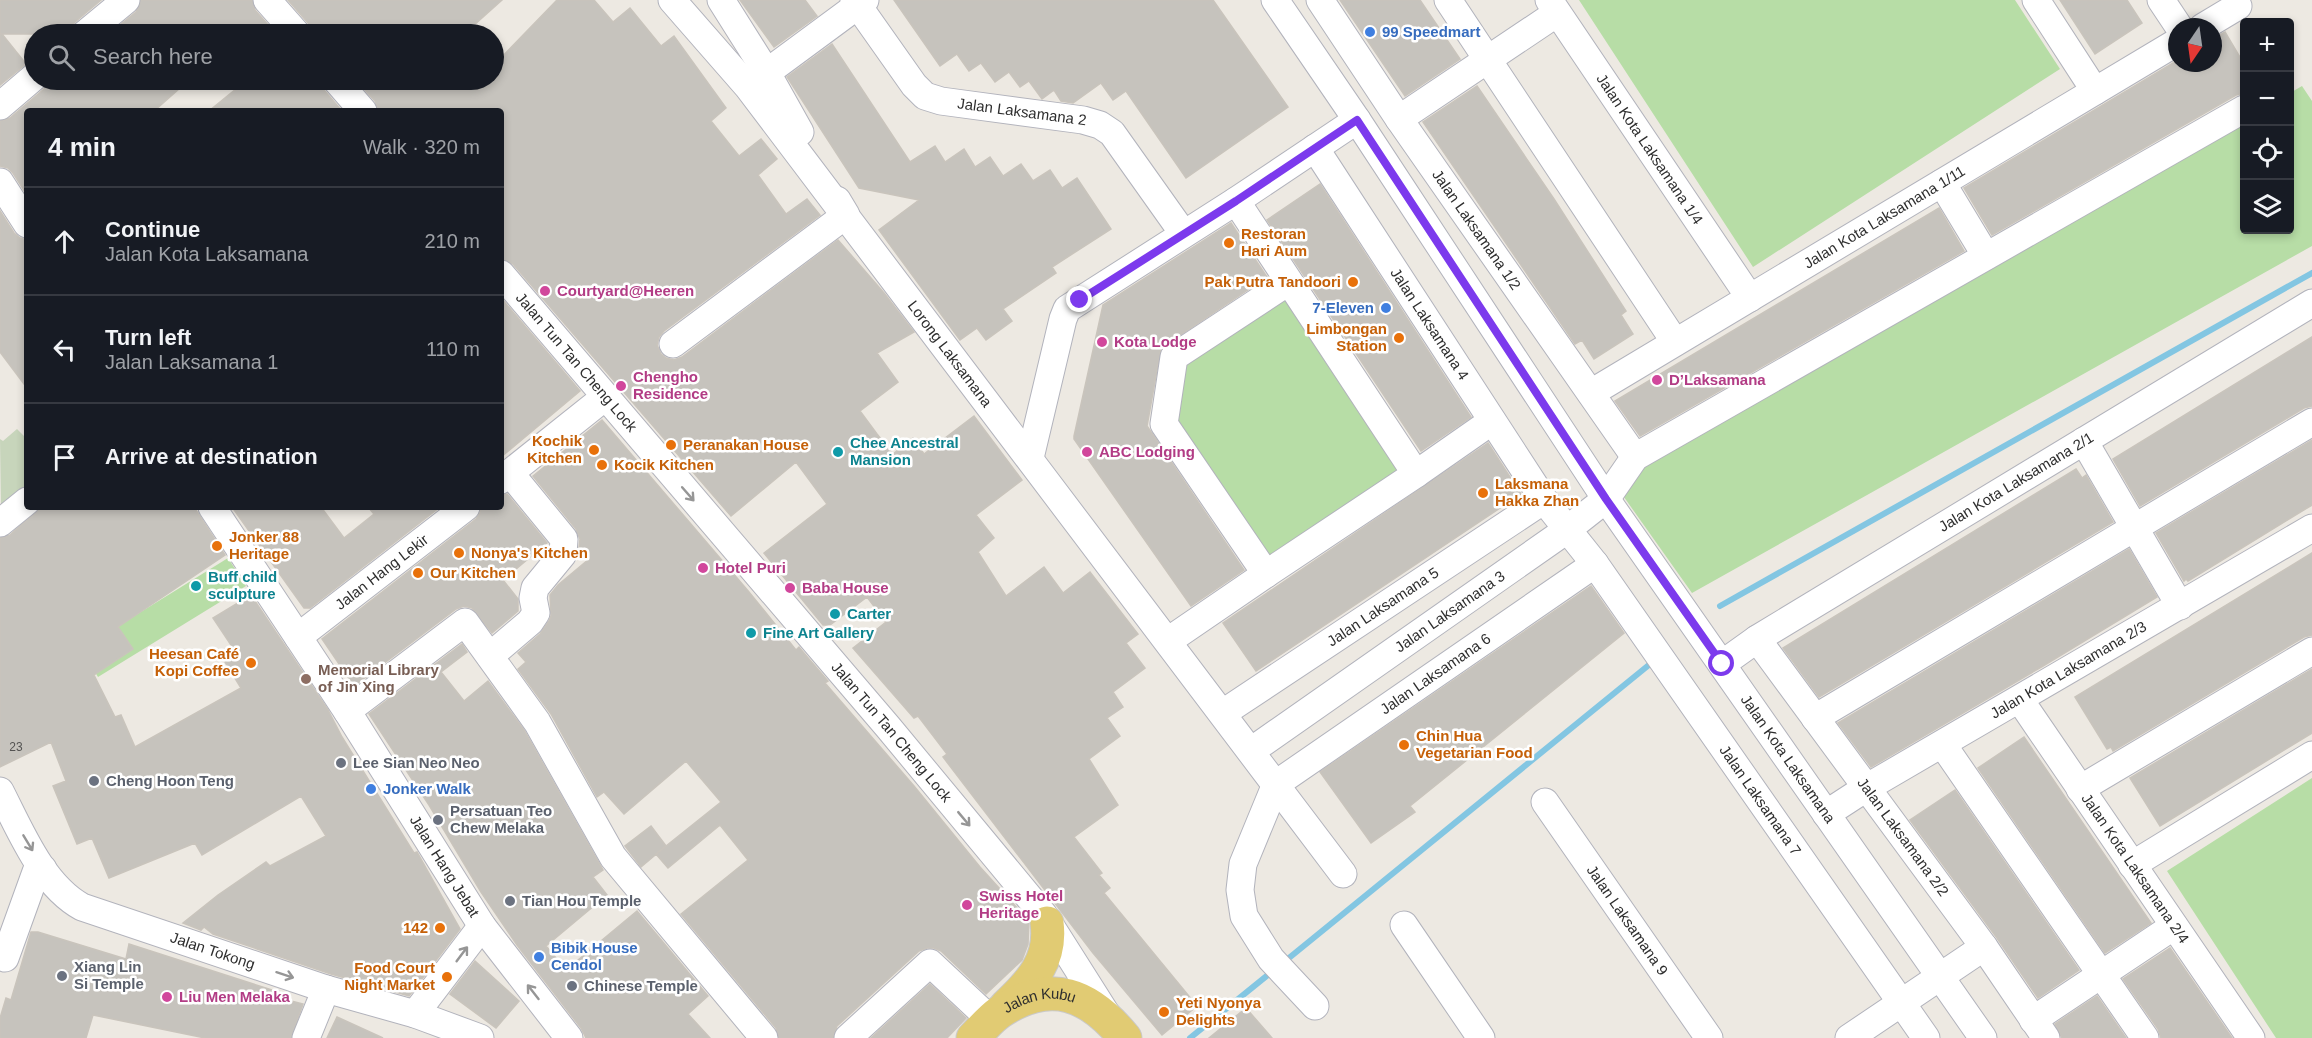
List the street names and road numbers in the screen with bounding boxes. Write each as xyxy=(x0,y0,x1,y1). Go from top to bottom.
street label: Jalan Kota Laksamana 1/4 xyxy=(1593,71,1707,227)
street label: Jalan Laksamana 2 xyxy=(956,94,1088,128)
street label: Jalan Kota Laksamana 1/11 xyxy=(1800,162,1968,272)
street label: Jalan Laksamana 1/2 xyxy=(1429,166,1525,293)
street label: Jalan Laksamana 4 xyxy=(1387,265,1473,383)
street label: Jalan Tun Tan Cheng Lock xyxy=(513,289,641,435)
street label: Lorong Laksamana xyxy=(905,297,996,410)
street label: Jalan Kota Laksamana 2/1 xyxy=(1936,428,2096,535)
street label: Jalan Hang Lekir xyxy=(332,531,431,613)
street label: Jalan Laksamana 5 xyxy=(1324,563,1442,649)
street label: Jalan Laksamana 3 xyxy=(1392,567,1508,655)
street label: Jalan Kota Laksamana 2/3 xyxy=(1987,617,2149,722)
street label: Jalan Laksamana 6 xyxy=(1377,630,1494,717)
street label: Jalan Tun Tan Cheng Lock xyxy=(828,658,956,806)
street label: Jalan Kota Laksamana xyxy=(1737,691,1839,827)
street label: Jalan Laksamana 7 xyxy=(1716,742,1805,858)
street label: Jalan Laksamana 2/2 xyxy=(1854,774,1953,899)
street label: Jalan Kota Laksamana 2/4 xyxy=(2078,790,2193,946)
street label: Jalan Hang Jebat xyxy=(407,812,484,921)
street label: Jalan Laksamana 9 xyxy=(1583,862,1672,978)
street label: Jalan Tokong xyxy=(168,928,257,973)
street label: Jalan Kubu xyxy=(1000,985,1078,1016)

